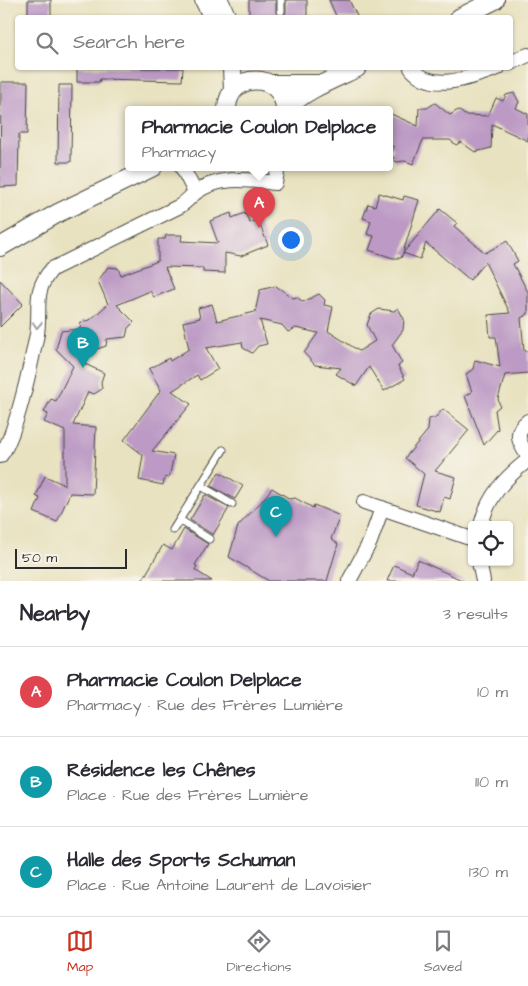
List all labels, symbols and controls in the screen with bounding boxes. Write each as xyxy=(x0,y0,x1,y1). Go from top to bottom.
search box xyxy=(15,15,513,70)
icon: search xyxy=(33,29,61,57)
text: Search here xyxy=(73,29,185,56)
popup xyxy=(125,106,393,171)
text: Pharmacie Coulon Delplace xyxy=(142,114,376,141)
text: Pharmacy xyxy=(142,141,216,163)
pin: A xyxy=(243,187,275,228)
your location xyxy=(278,227,304,253)
one-way arrow xyxy=(32,322,43,330)
pin: B xyxy=(67,327,99,368)
pin: C xyxy=(260,496,292,537)
map controls xyxy=(468,521,513,566)
button: locate xyxy=(468,521,513,566)
scale bar xyxy=(15,546,128,569)
text: 50 m xyxy=(22,548,57,568)
text: Nearby xyxy=(20,599,90,628)
text: 3 results xyxy=(443,603,508,625)
text: Pharmacie Coulon Delplace xyxy=(67,667,302,694)
text: A xyxy=(31,681,41,703)
text: 10 m xyxy=(477,681,508,703)
text: Pharmacy · Rue des Frères Lumière xyxy=(67,694,343,716)
text: Résidence les Chênes xyxy=(67,757,256,784)
text: B xyxy=(30,771,42,793)
text: 110 m xyxy=(475,771,508,793)
text: Place · Rue des Frères Lumière xyxy=(67,784,308,806)
text: Halle des Sports Schuman xyxy=(67,847,295,874)
text: C xyxy=(30,861,42,883)
text: 130 m xyxy=(469,861,508,883)
text: Place · Rue Antoine Laurent de Lavoisier xyxy=(67,874,371,896)
tab: Map xyxy=(66,927,94,977)
tab: Directions xyxy=(226,927,291,977)
tab: Saved xyxy=(424,927,462,977)

